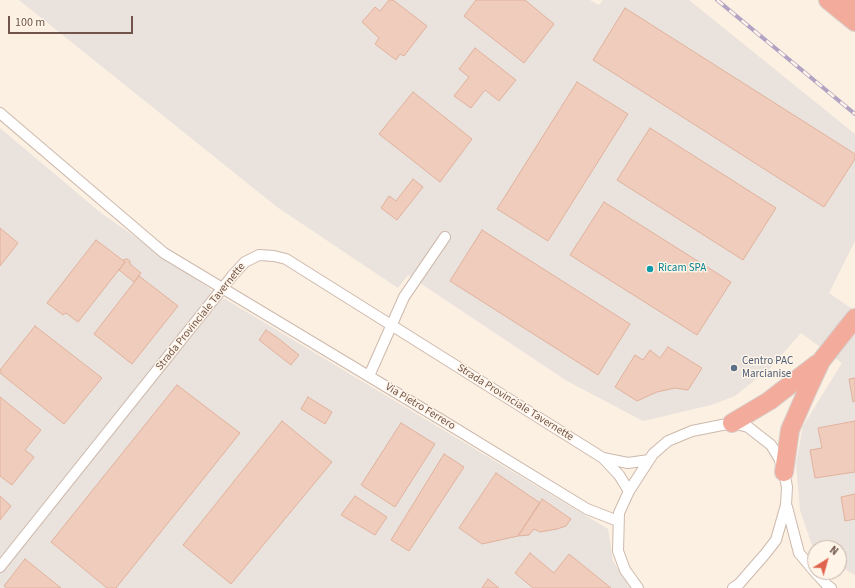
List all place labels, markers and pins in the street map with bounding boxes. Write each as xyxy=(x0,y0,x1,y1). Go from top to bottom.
place label: Ricam SPA xyxy=(658,262,706,276)
marker: Ricam SPA xyxy=(645,264,655,274)
place label: Centro PAC Marcianise xyxy=(742,355,793,381)
marker: Centro PAC Marcianise xyxy=(729,363,739,373)

